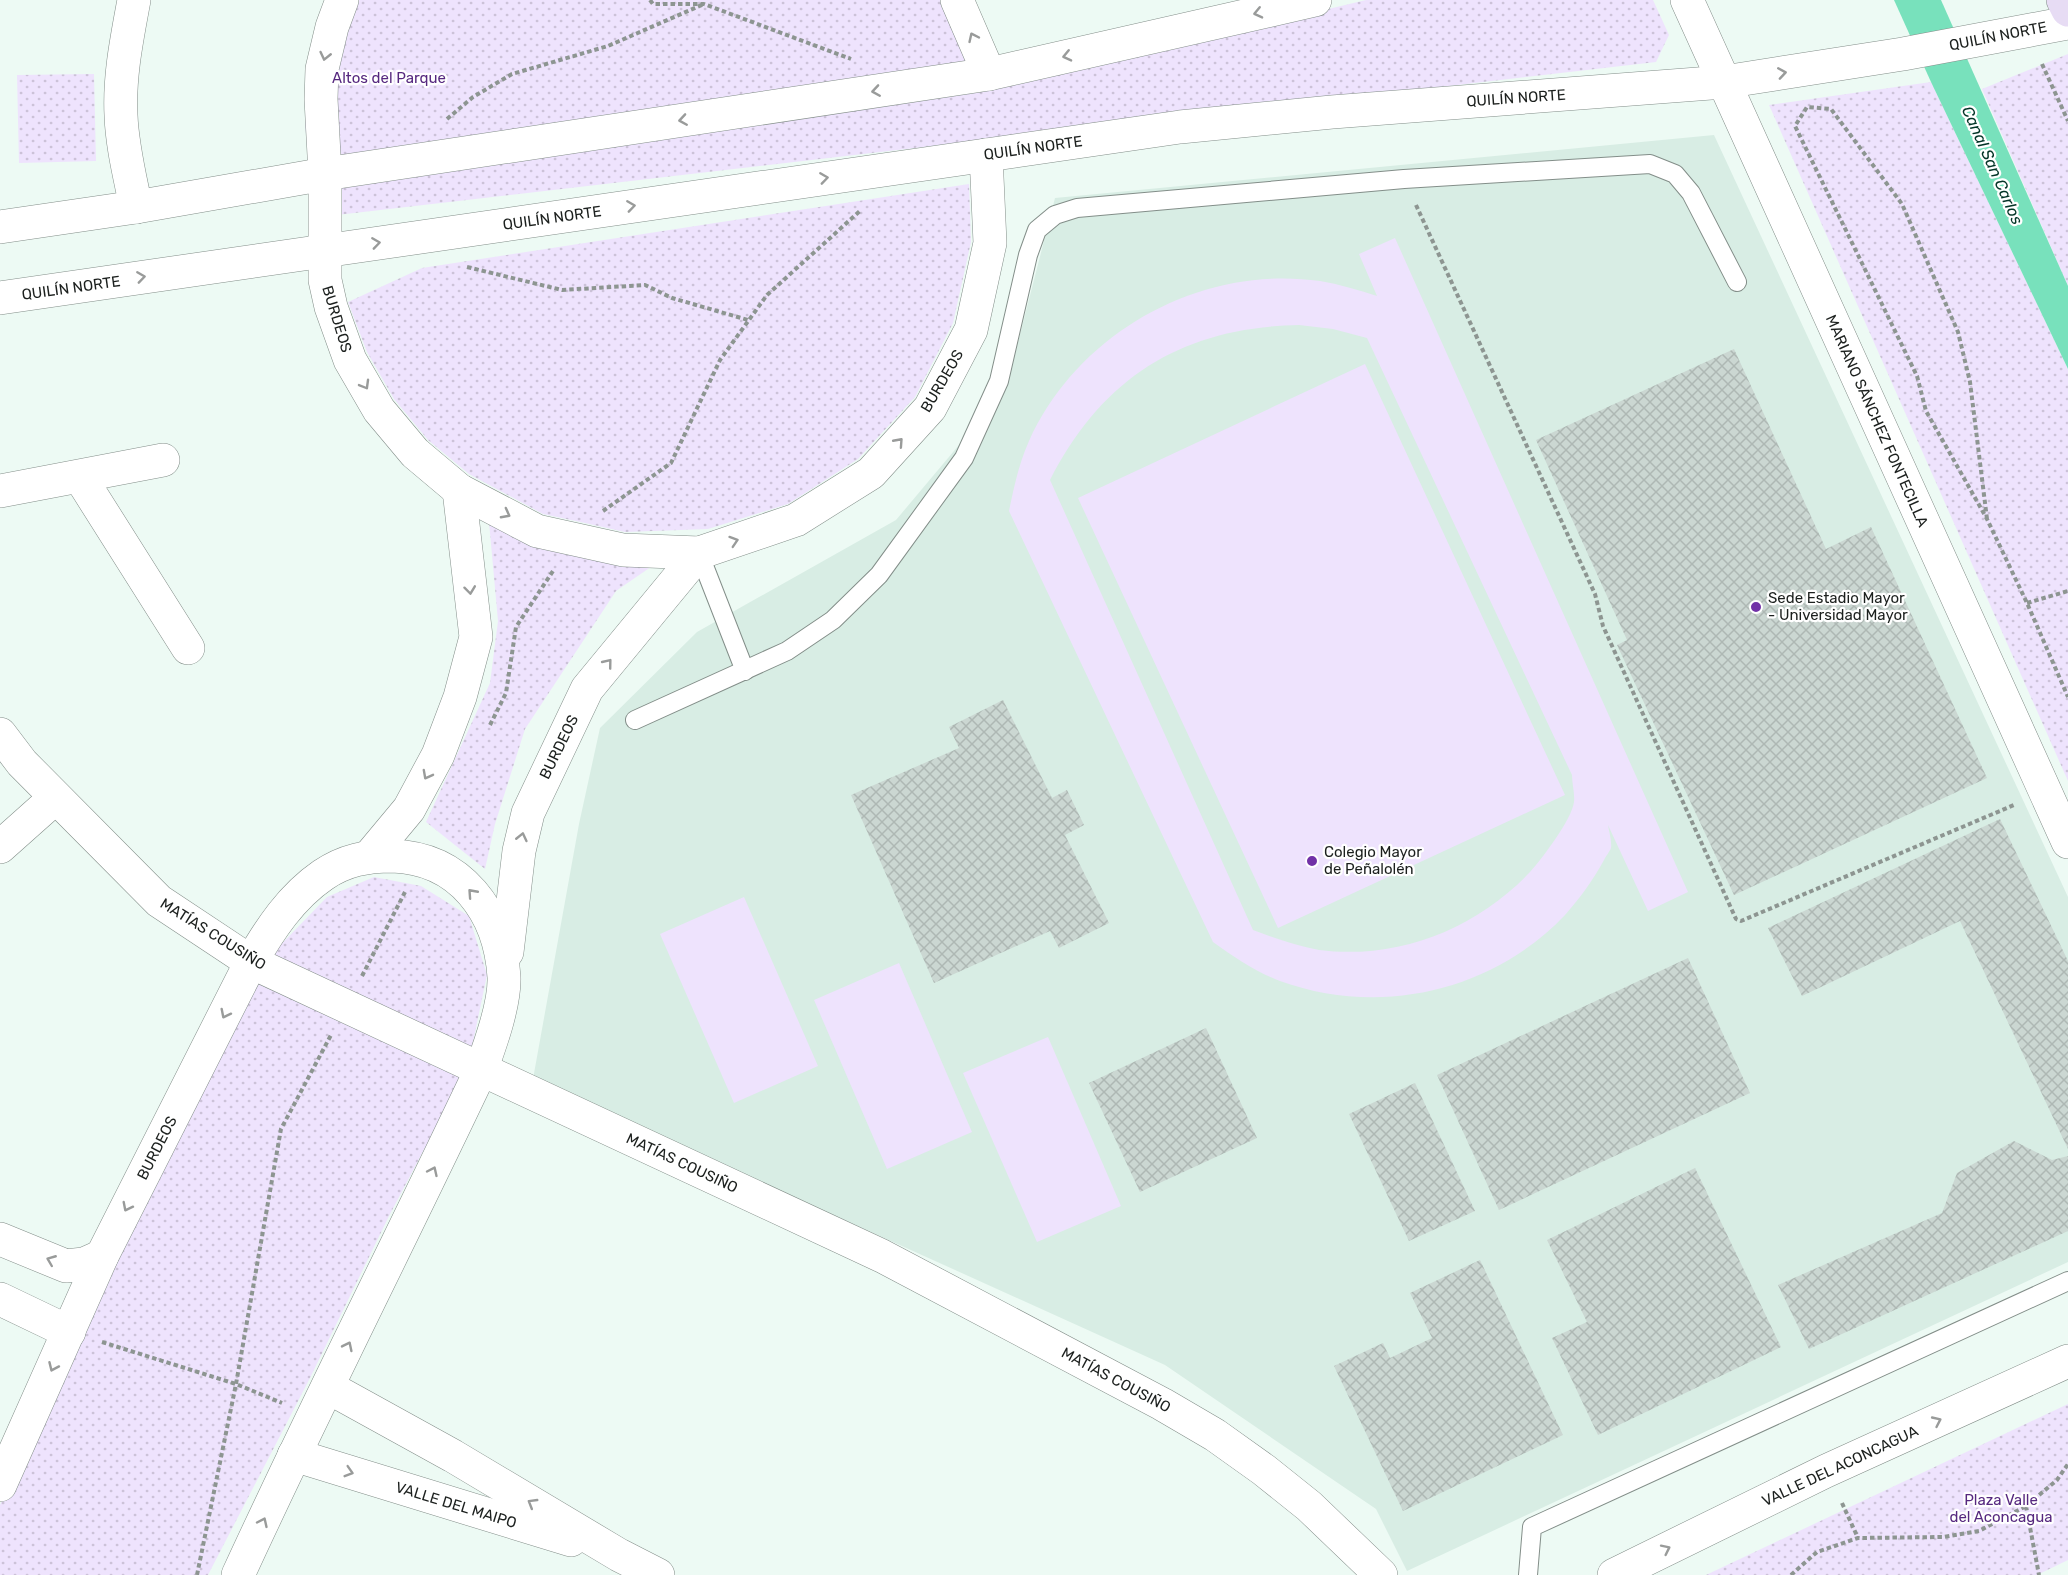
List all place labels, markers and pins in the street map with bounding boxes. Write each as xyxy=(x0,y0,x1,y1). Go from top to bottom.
place label: Sede Estadio Mayor - Universidad Mayor xyxy=(1768,589,1908,624)
marker: Sede Estadio Mayor - Universidad Mayor xyxy=(1749,600,1763,614)
place label: Colegio Mayor de Peñalolén xyxy=(1324,843,1422,878)
marker: Colegio Mayor de Peñalolén xyxy=(1305,854,1319,868)

